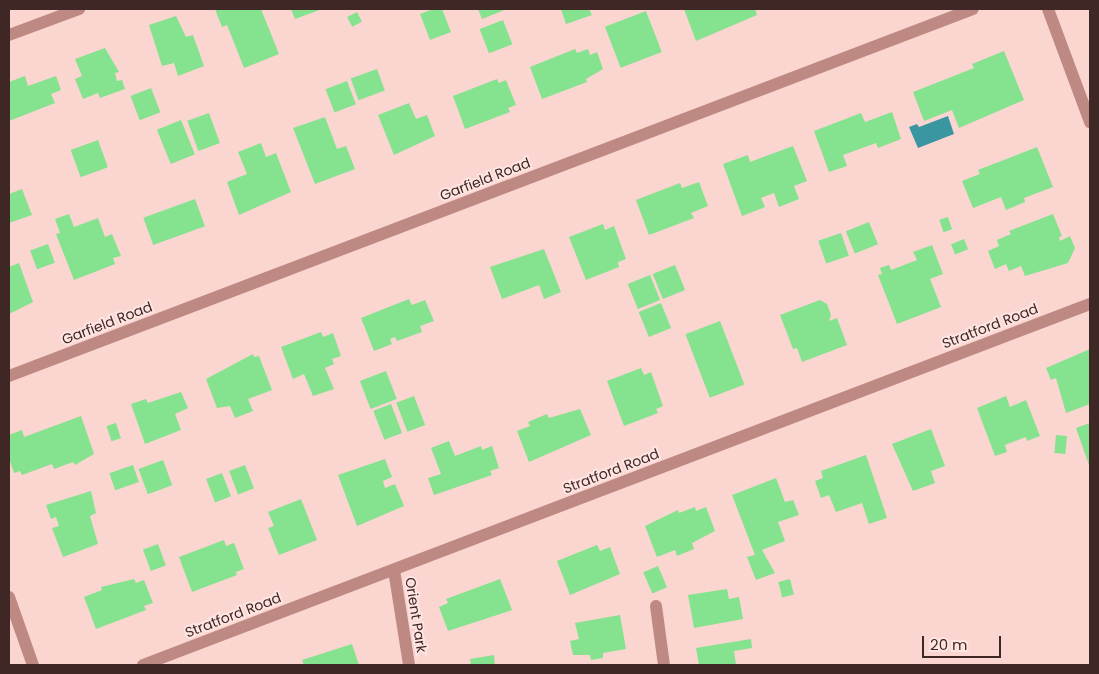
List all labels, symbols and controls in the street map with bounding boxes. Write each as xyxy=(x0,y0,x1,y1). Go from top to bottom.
street label: Garfield Road xyxy=(437,154,533,204)
street label: Garfield Road xyxy=(59,298,155,348)
street label: Stratford Road xyxy=(940,300,1040,352)
street label: Stratford Road xyxy=(561,445,661,497)
street label: Orient Park xyxy=(402,576,430,654)
street label: Stratford Road xyxy=(183,589,283,641)
scale bar xyxy=(924,626,1003,658)
text: 20 m xyxy=(930,634,968,655)

